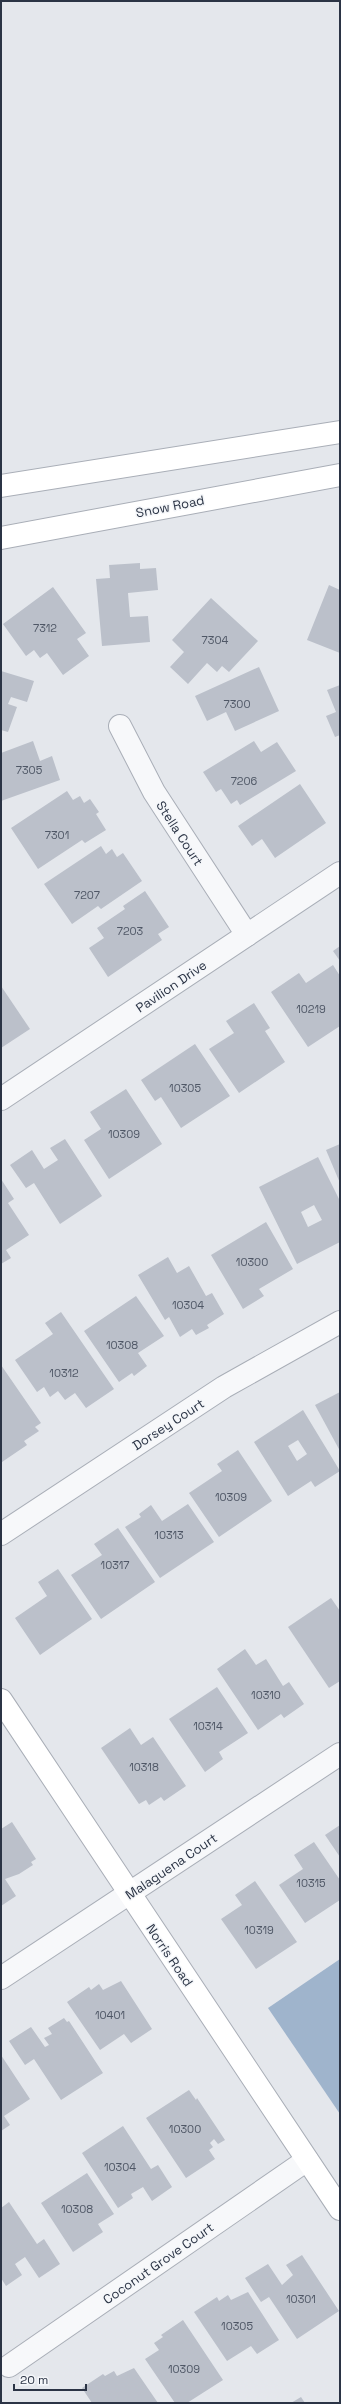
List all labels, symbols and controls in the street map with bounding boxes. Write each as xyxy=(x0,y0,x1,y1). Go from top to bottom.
street label: Snow Road xyxy=(134,492,206,521)
house number: 7312 xyxy=(33,621,57,635)
house number: 7304 xyxy=(202,633,229,647)
house number: 7300 xyxy=(224,697,250,711)
house number: 7305 xyxy=(16,763,43,777)
house number: 7206 xyxy=(231,774,258,788)
street label: Stella Court xyxy=(152,798,207,869)
house number: 7301 xyxy=(45,828,69,842)
house number: 7207 xyxy=(74,888,100,902)
house number: 7203 xyxy=(117,924,144,938)
street label: Pavilion Drive xyxy=(133,956,210,1016)
house number: 10219 xyxy=(296,1002,326,1016)
house number: 10305 xyxy=(169,1081,201,1095)
house number: 10309 xyxy=(108,1127,140,1141)
house number: 10300 xyxy=(236,1255,268,1269)
house number: 10304 xyxy=(172,1298,204,1312)
house number: 10308 xyxy=(106,1338,138,1352)
house number: 10312 xyxy=(49,1366,79,1380)
street label: Dorsey Court xyxy=(129,1395,208,1454)
house number: 10309 xyxy=(215,1490,247,1504)
house number: 10313 xyxy=(154,1528,184,1542)
house number: 10317 xyxy=(101,1558,129,1572)
house number: 10310 xyxy=(251,1688,281,1702)
house number: 10314 xyxy=(193,1719,223,1733)
house number: 10318 xyxy=(129,1760,159,1774)
street label: Malaguena Court xyxy=(122,1829,220,1903)
house number: 10315 xyxy=(296,1876,326,1890)
street label: Norris Road xyxy=(142,1921,197,1990)
house number: 10319 xyxy=(244,1923,274,1937)
house number: 10401 xyxy=(95,2008,125,2022)
house number: 10300 xyxy=(169,2122,201,2136)
house number: 10304 xyxy=(104,2160,136,2174)
house number: 10308 xyxy=(61,2202,93,2216)
street label: Coconut Grove Court xyxy=(100,2219,217,2308)
house number: 10301 xyxy=(286,2292,316,2306)
house number: 10305 xyxy=(221,2319,253,2333)
house number: 10309 xyxy=(168,2362,200,2376)
scale bar xyxy=(14,2366,86,2392)
text: 20 m xyxy=(20,2372,48,2388)

